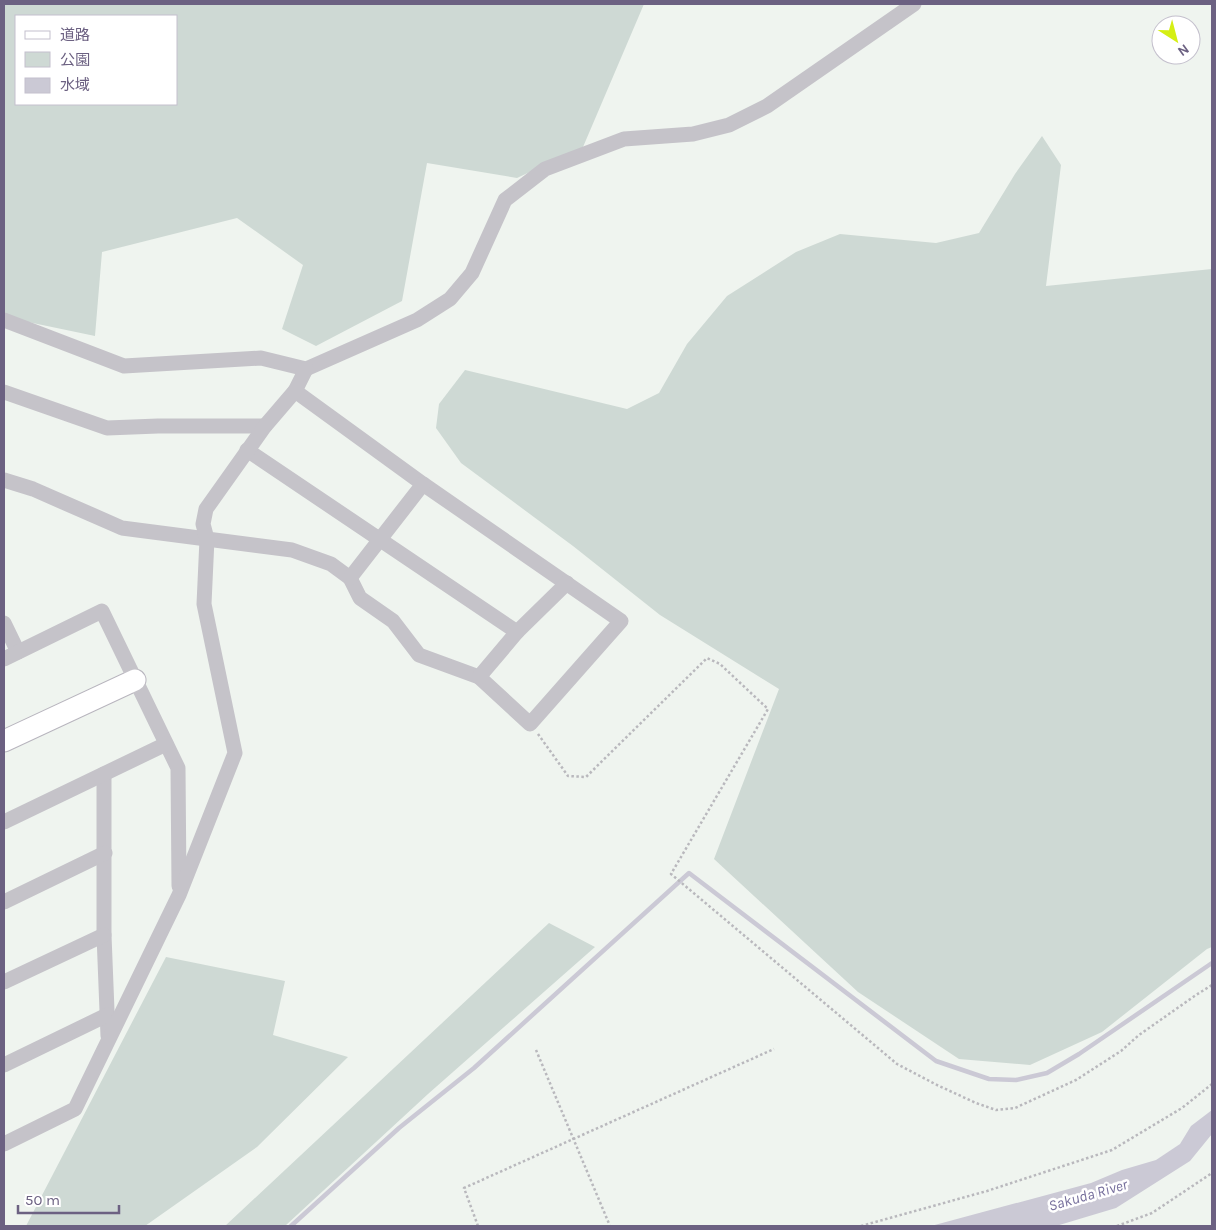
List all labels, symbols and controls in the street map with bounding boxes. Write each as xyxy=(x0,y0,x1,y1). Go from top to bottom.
legend xyxy=(15,15,178,105)
north arrow xyxy=(1151,15,1201,65)
text: 道路 xyxy=(60,26,90,44)
text: N xyxy=(1174,40,1192,60)
text: 公園 xyxy=(60,51,90,69)
text: 水域 xyxy=(60,76,90,94)
water label: Sakuda River xyxy=(1046,1175,1130,1215)
scale bar xyxy=(18,1182,119,1214)
text: 50 m xyxy=(25,1191,60,1209)

